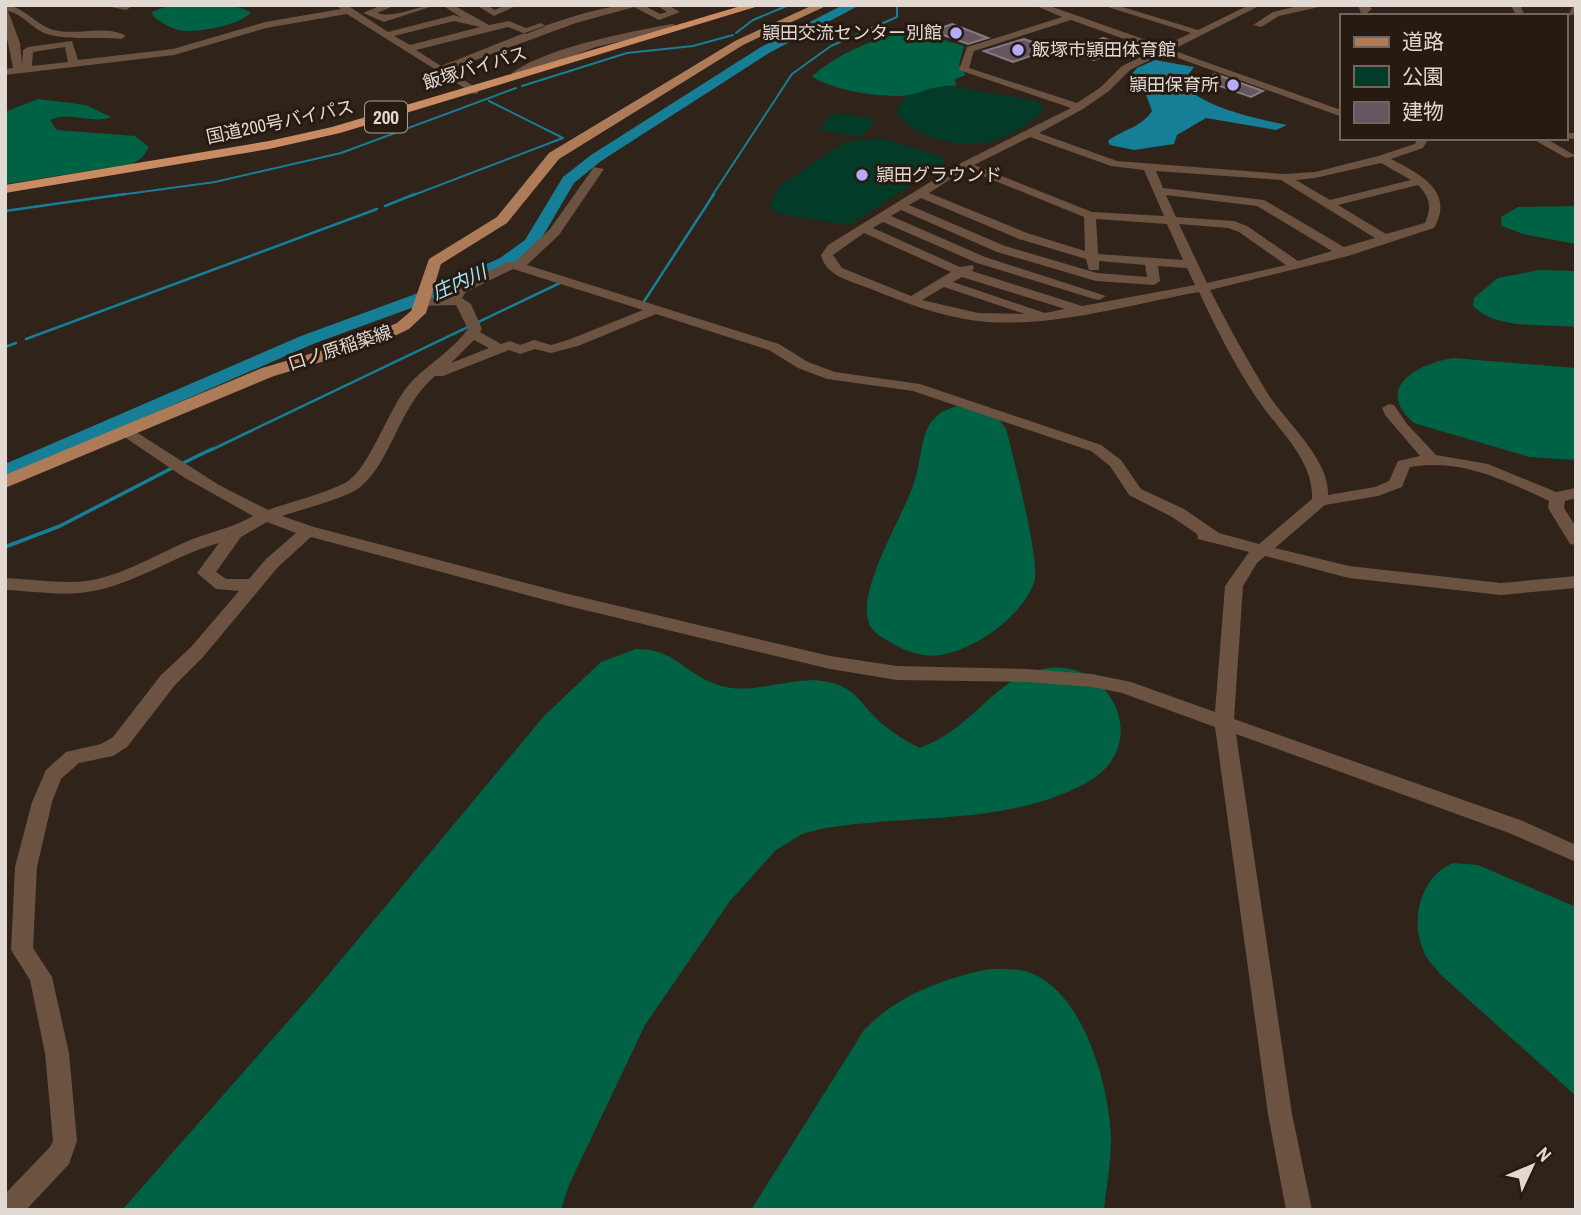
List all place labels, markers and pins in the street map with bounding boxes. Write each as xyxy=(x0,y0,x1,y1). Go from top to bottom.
place label: 頴田交流センター別館 xyxy=(762,20,942,45)
marker: 頴田交流センター別館 xyxy=(948,25,964,41)
place label: 飯塚市頴田体育館 xyxy=(1032,37,1176,62)
marker: 飯塚市頴田体育館 xyxy=(1010,42,1026,58)
place label: 頴田保育所 xyxy=(1129,72,1219,97)
marker: 頴田保育所 xyxy=(1225,77,1241,93)
place label: 頴田グラウンド xyxy=(876,162,1002,187)
marker: 頴田グラウンド xyxy=(854,167,870,183)

